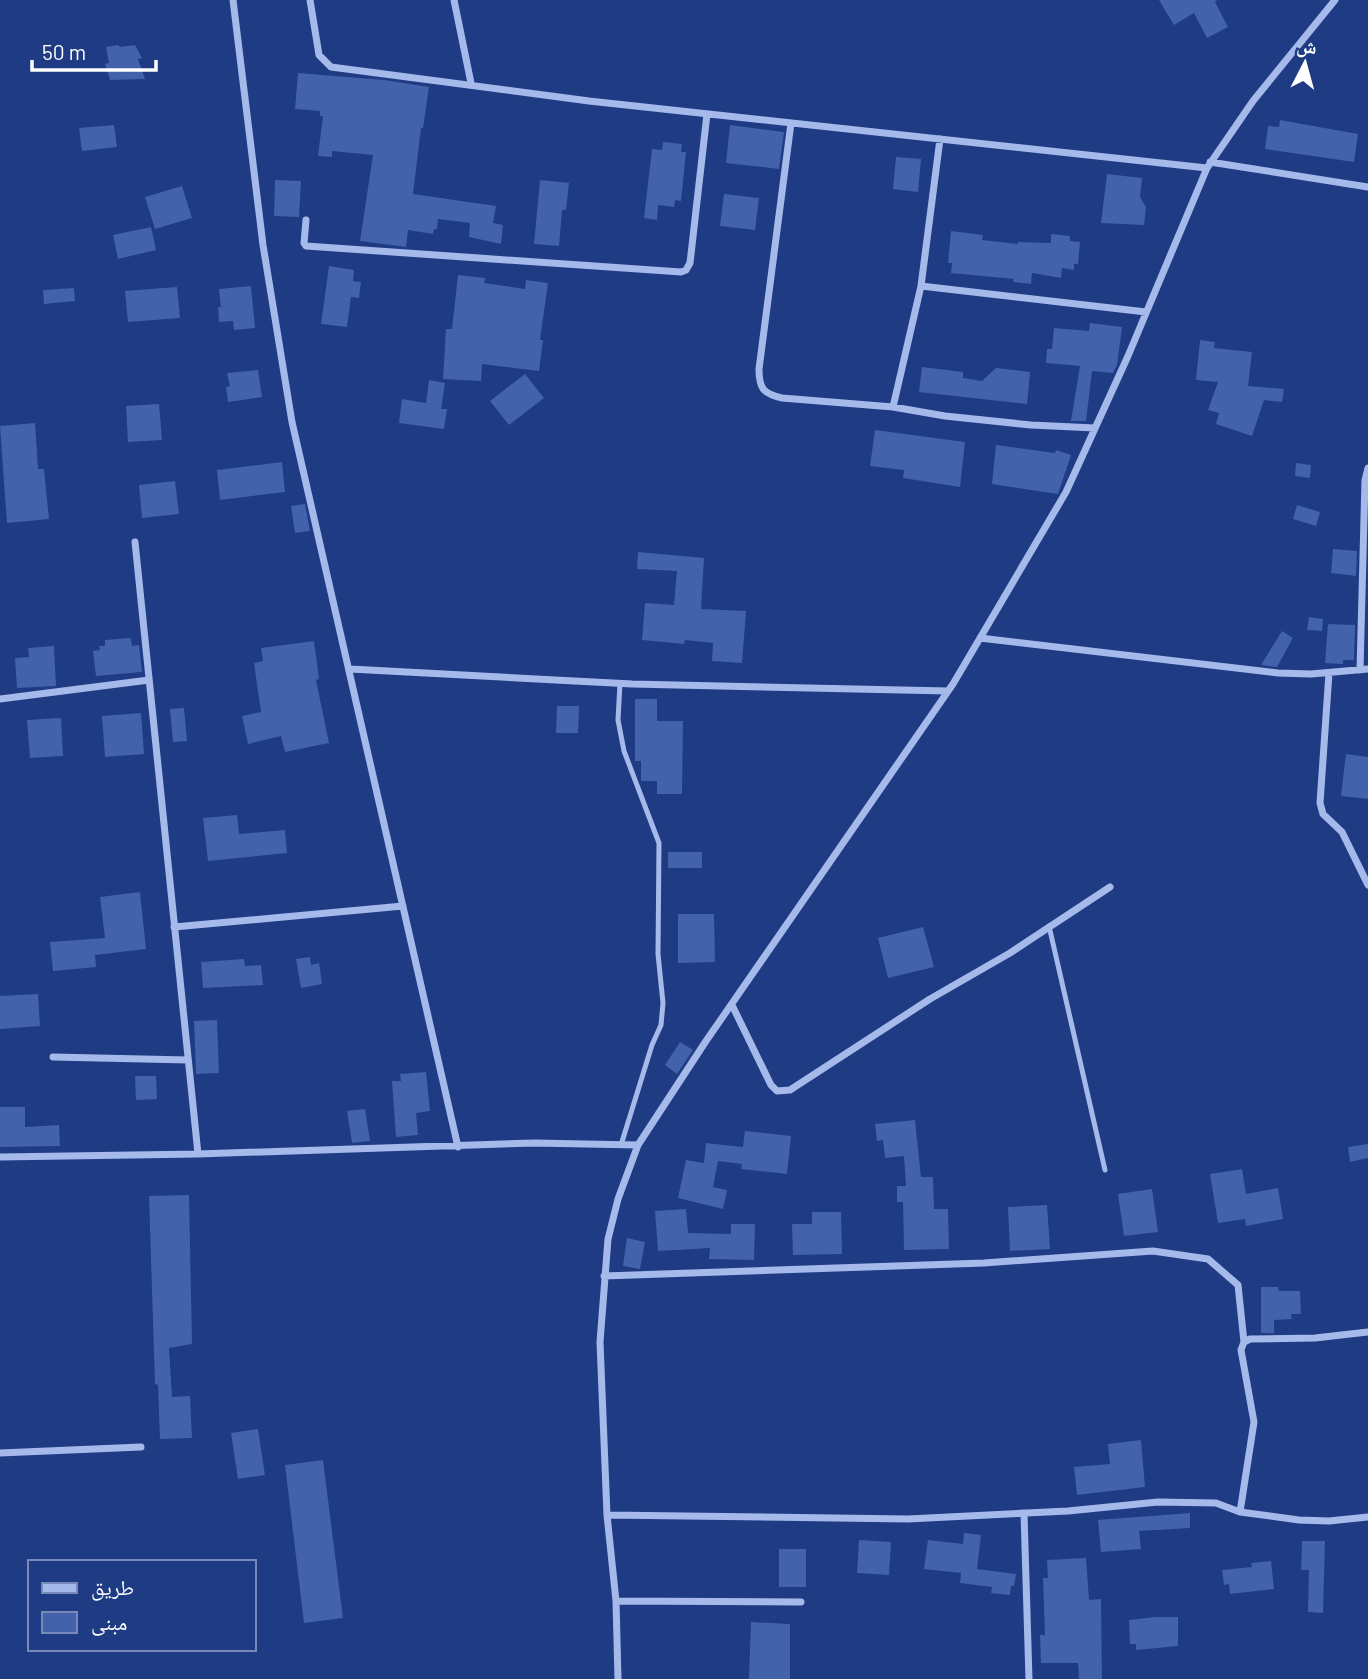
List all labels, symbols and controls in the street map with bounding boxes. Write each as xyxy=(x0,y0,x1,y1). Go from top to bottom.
scale bar xyxy=(32,28,156,72)
north arrow xyxy=(1270,28,1340,98)
text: ش xyxy=(1295,33,1318,59)
text: 50 m xyxy=(42,39,86,64)
legend xyxy=(28,1560,256,1651)
text: طريق xyxy=(91,1574,134,1601)
text: مبنى xyxy=(91,1609,127,1636)

